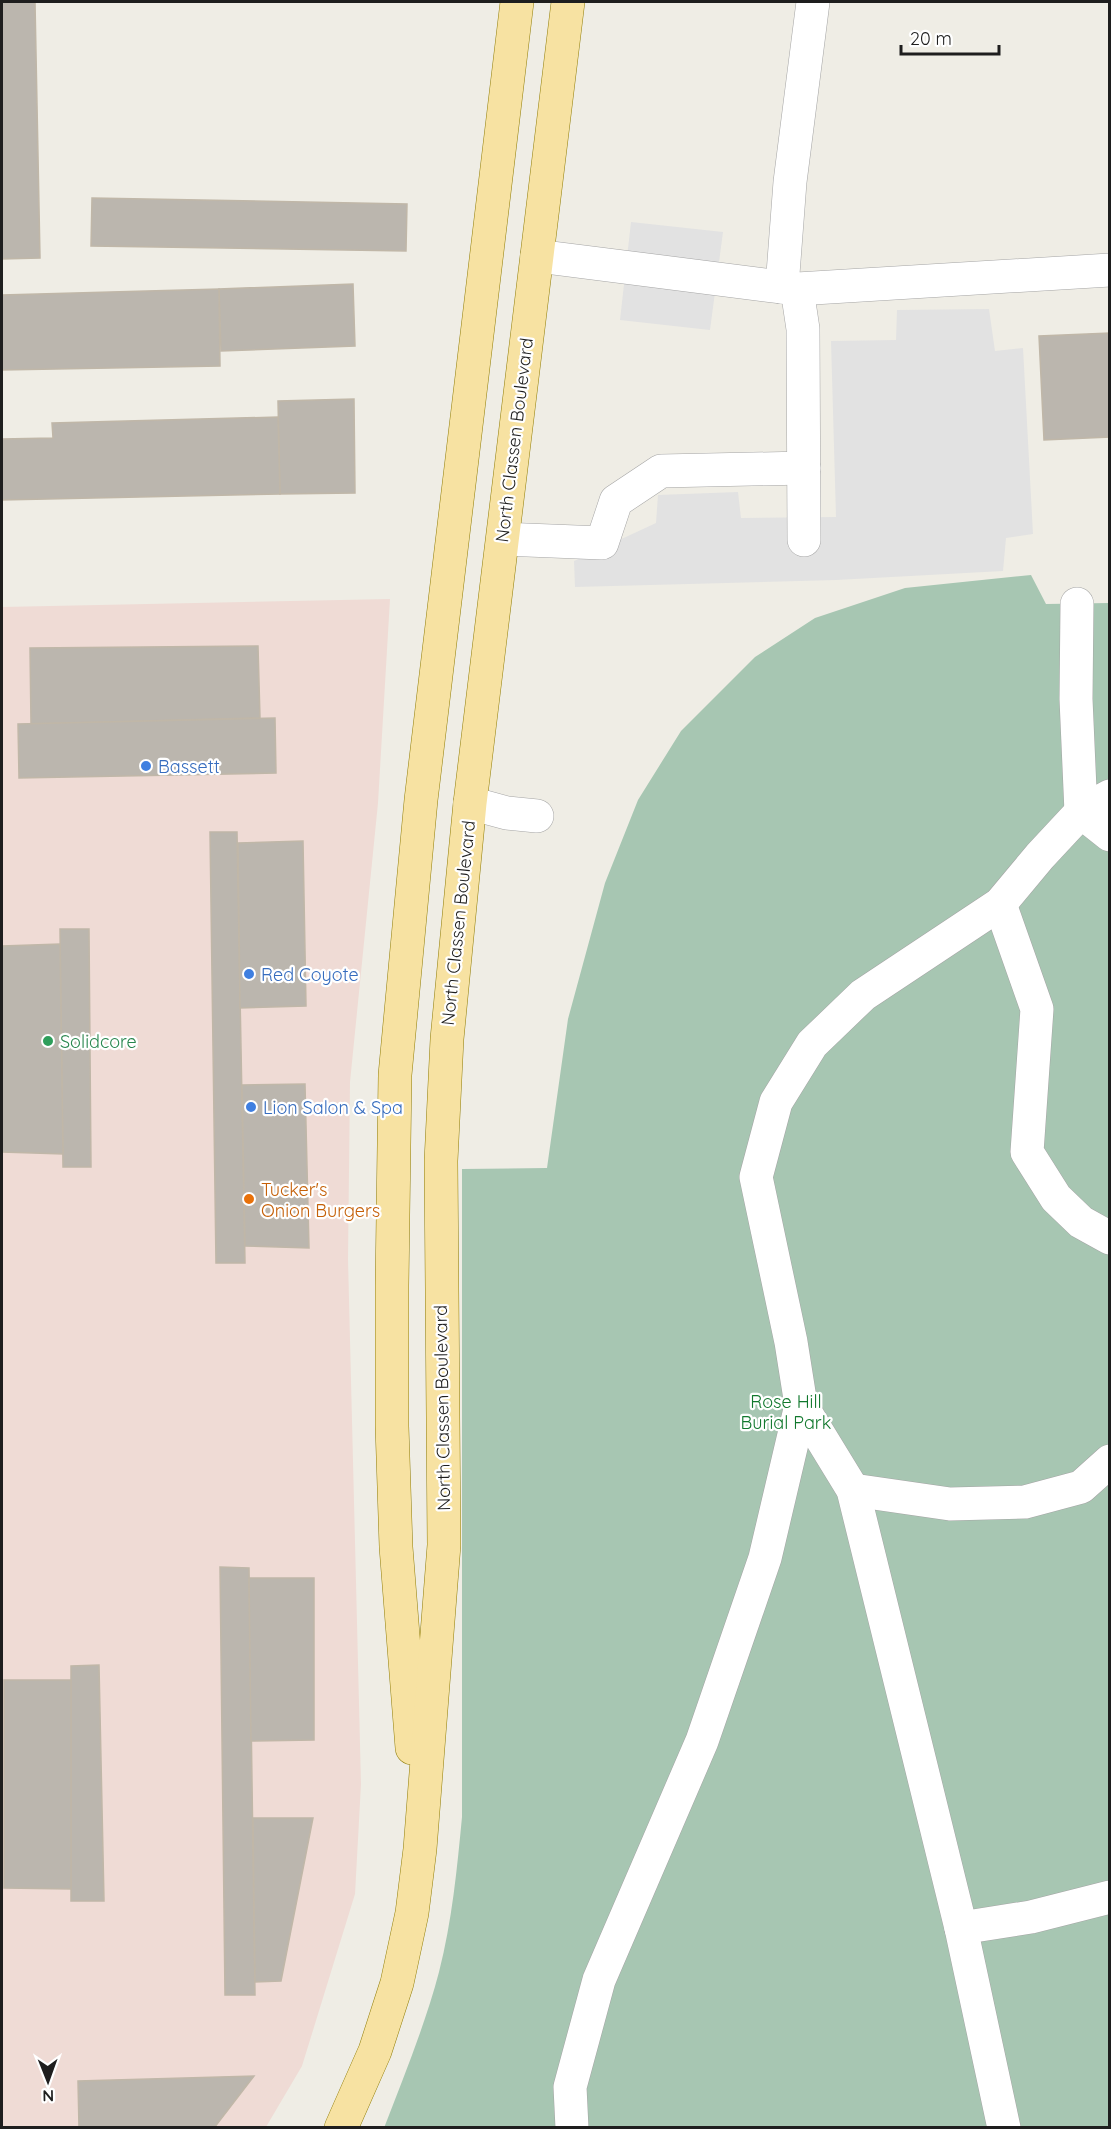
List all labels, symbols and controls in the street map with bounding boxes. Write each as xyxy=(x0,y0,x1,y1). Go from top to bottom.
scale bar xyxy=(901,18,998,56)
text: 20 m xyxy=(910,27,952,50)
street label: North Classen Boulevard xyxy=(490,336,538,544)
place label: Bassett xyxy=(158,755,220,778)
marker: Bassett xyxy=(139,759,153,773)
street label: North Classen Boulevard xyxy=(436,819,480,1027)
place label: Red Coyote xyxy=(261,963,359,986)
marker: Red Coyote xyxy=(242,967,256,981)
place label: Solidcore xyxy=(60,1030,137,1053)
marker: Solidcore xyxy=(41,1034,55,1048)
place label: Lion Salon & Spa xyxy=(263,1096,403,1119)
marker: Lion Salon & Spa xyxy=(244,1100,258,1114)
place label: Tucker's Onion Burgers xyxy=(261,1178,380,1222)
marker: Tucker's Onion Burgers xyxy=(242,1192,256,1206)
street label: North Classen Boulevard xyxy=(429,1305,455,1511)
park label: Rose Hill Burial Park xyxy=(741,1390,831,1434)
north arrow xyxy=(18,2051,78,2111)
text: N xyxy=(42,2086,54,2106)

